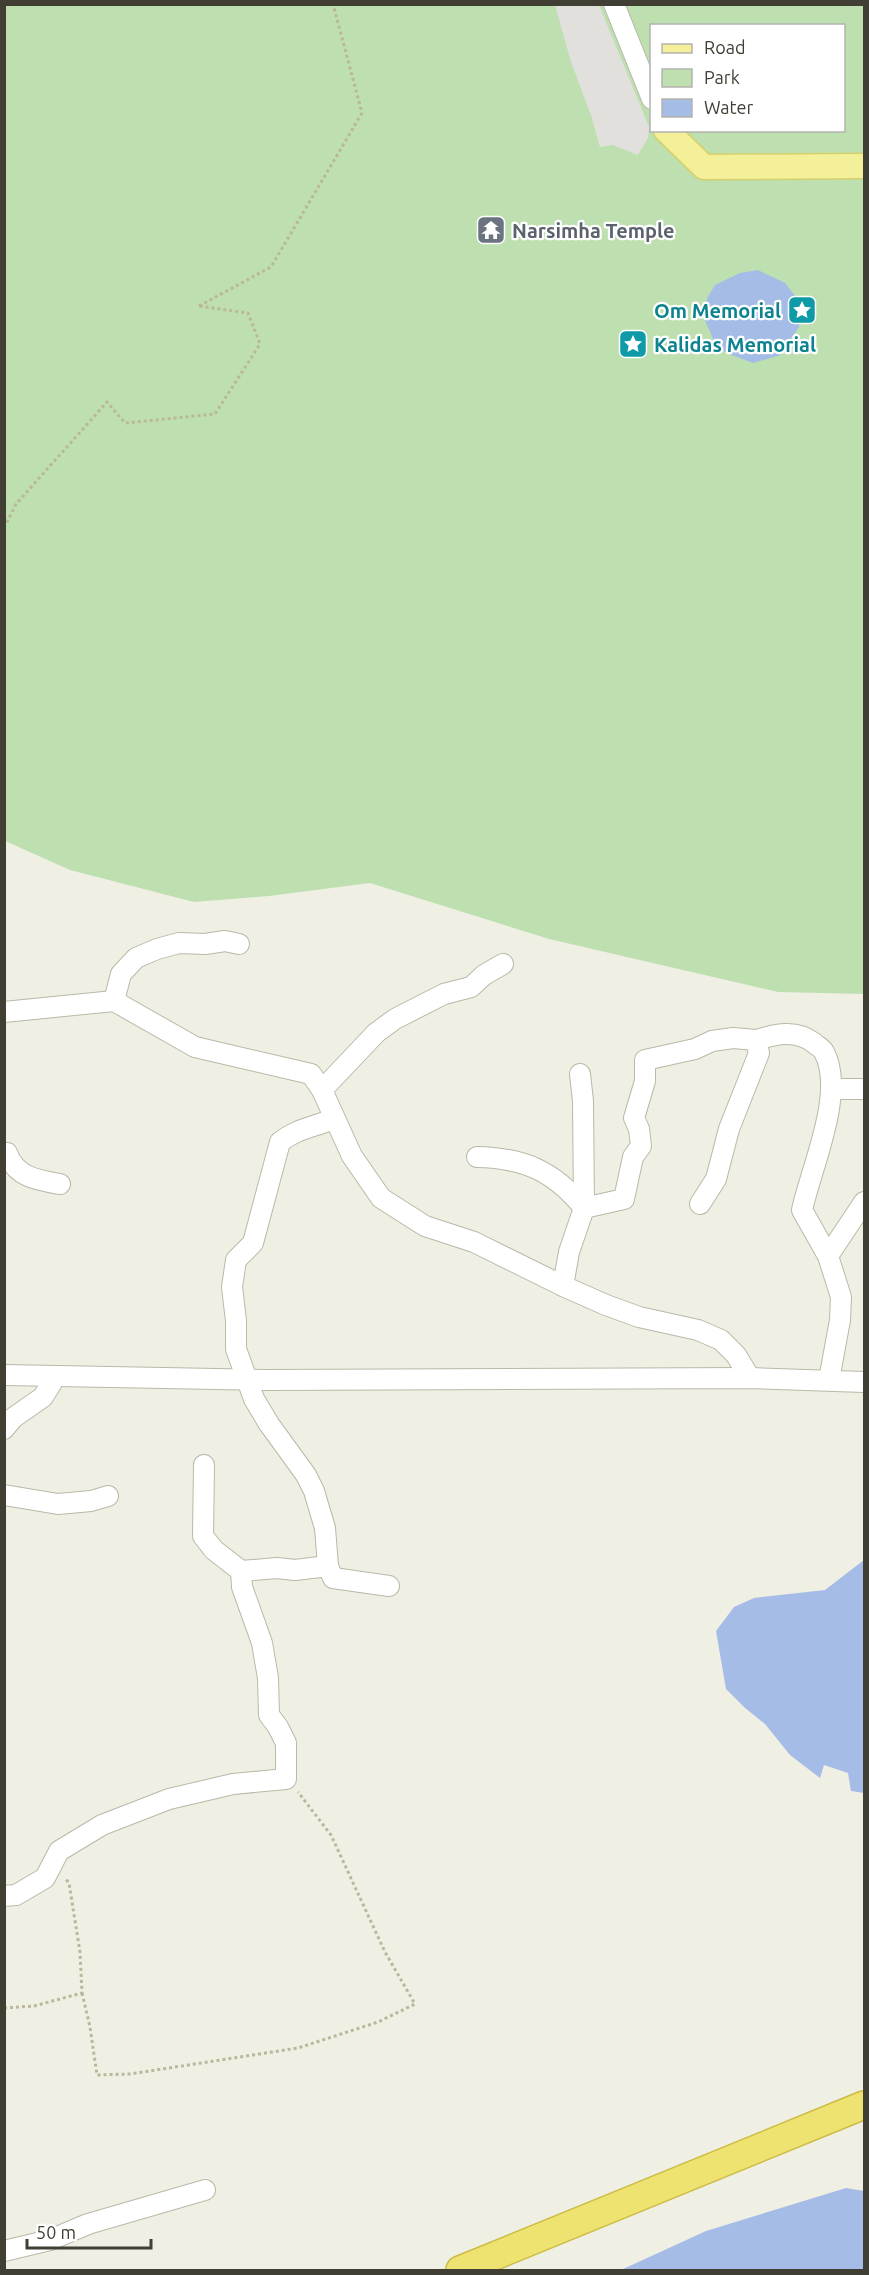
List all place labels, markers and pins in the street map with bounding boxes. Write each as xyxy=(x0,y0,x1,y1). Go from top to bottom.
temple icon: Narsimha Temple xyxy=(475,214,507,246)
place label: Narsimha Temple xyxy=(512,219,675,242)
place icon: Om Memorial xyxy=(786,294,818,326)
place label: Om Memorial xyxy=(654,299,781,322)
place icon: Kalidas Memorial xyxy=(617,328,649,360)
place label: Kalidas Memorial xyxy=(654,333,816,356)

